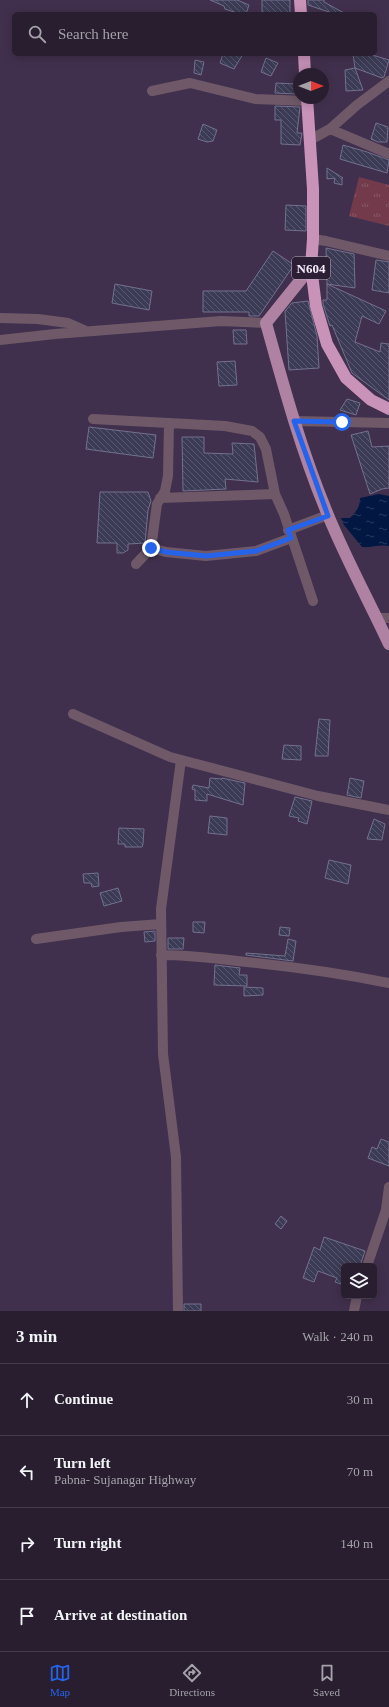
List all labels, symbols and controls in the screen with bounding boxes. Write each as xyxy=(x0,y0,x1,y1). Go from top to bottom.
search box xyxy=(12,12,377,56)
icon: search xyxy=(26,23,48,45)
text: Search here xyxy=(58,26,128,42)
north arrow xyxy=(293,68,329,104)
road number: N604 xyxy=(292,257,330,279)
route start xyxy=(333,413,351,431)
route end xyxy=(142,539,160,557)
map controls xyxy=(341,1263,377,1299)
button: layers xyxy=(341,1263,377,1299)
text: 3 min xyxy=(16,1327,57,1346)
text: Walk · 240 m xyxy=(302,1329,373,1344)
icon: ahead xyxy=(16,1389,38,1411)
text: Continue xyxy=(54,1391,113,1407)
text: 30 m xyxy=(347,1392,373,1407)
text: Turn left xyxy=(54,1455,111,1471)
icon: left xyxy=(16,1461,38,1483)
text: 70 m xyxy=(347,1464,373,1479)
text: Pabna- Sujanagar Highway xyxy=(54,1472,196,1487)
icon: right xyxy=(16,1533,38,1555)
text: Turn right xyxy=(54,1535,121,1551)
text: 140 m xyxy=(340,1536,373,1551)
icon: arrive xyxy=(16,1605,38,1627)
text: Arrive at destination xyxy=(54,1607,187,1623)
tab: Map xyxy=(49,1662,71,1698)
tab: Directions xyxy=(169,1662,215,1698)
tab: Saved xyxy=(313,1662,340,1698)

